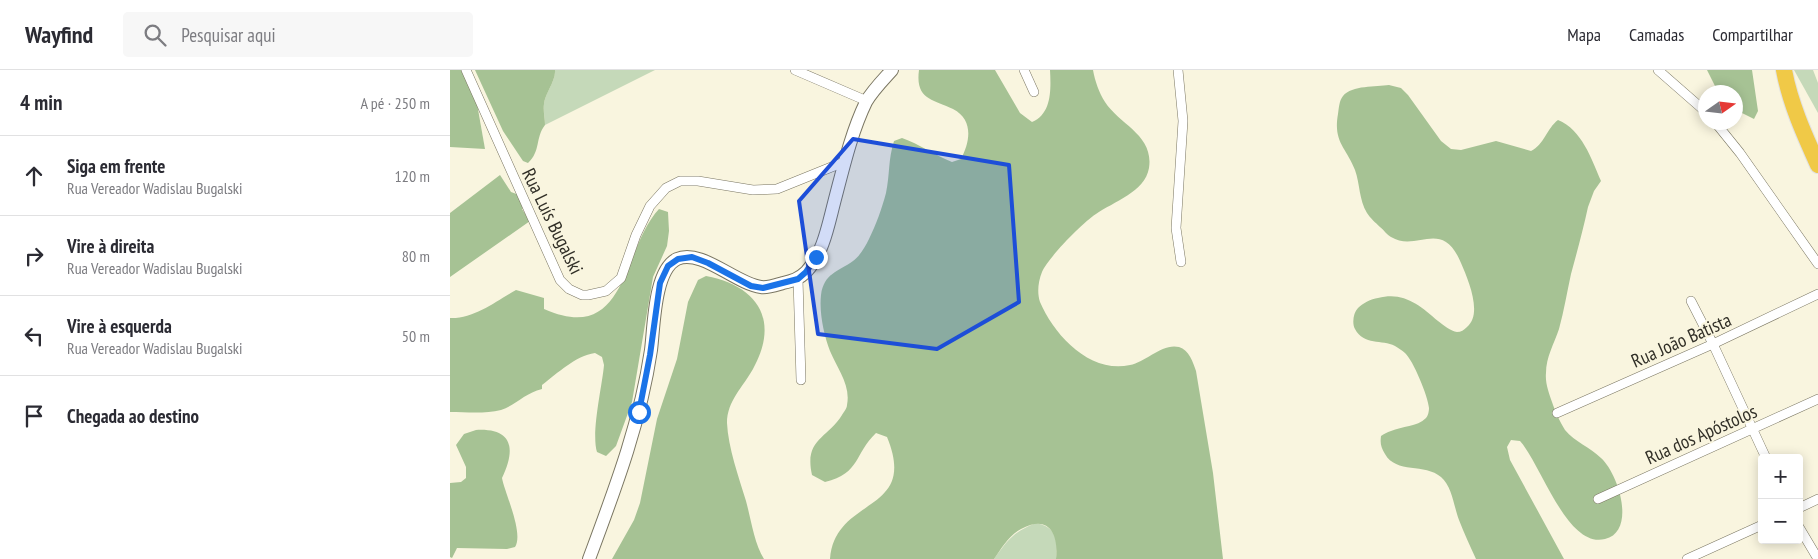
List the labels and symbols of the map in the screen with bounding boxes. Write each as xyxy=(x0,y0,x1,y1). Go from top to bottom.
north arrow xyxy=(1698,85,1743,130)
street label: Rua Luís Bugalski xyxy=(517,164,589,278)
route end xyxy=(805,246,828,269)
street label: Rua João Batista xyxy=(1627,307,1735,373)
street label: Rua dos Apóstolos xyxy=(1641,399,1761,469)
route start xyxy=(628,401,651,424)

